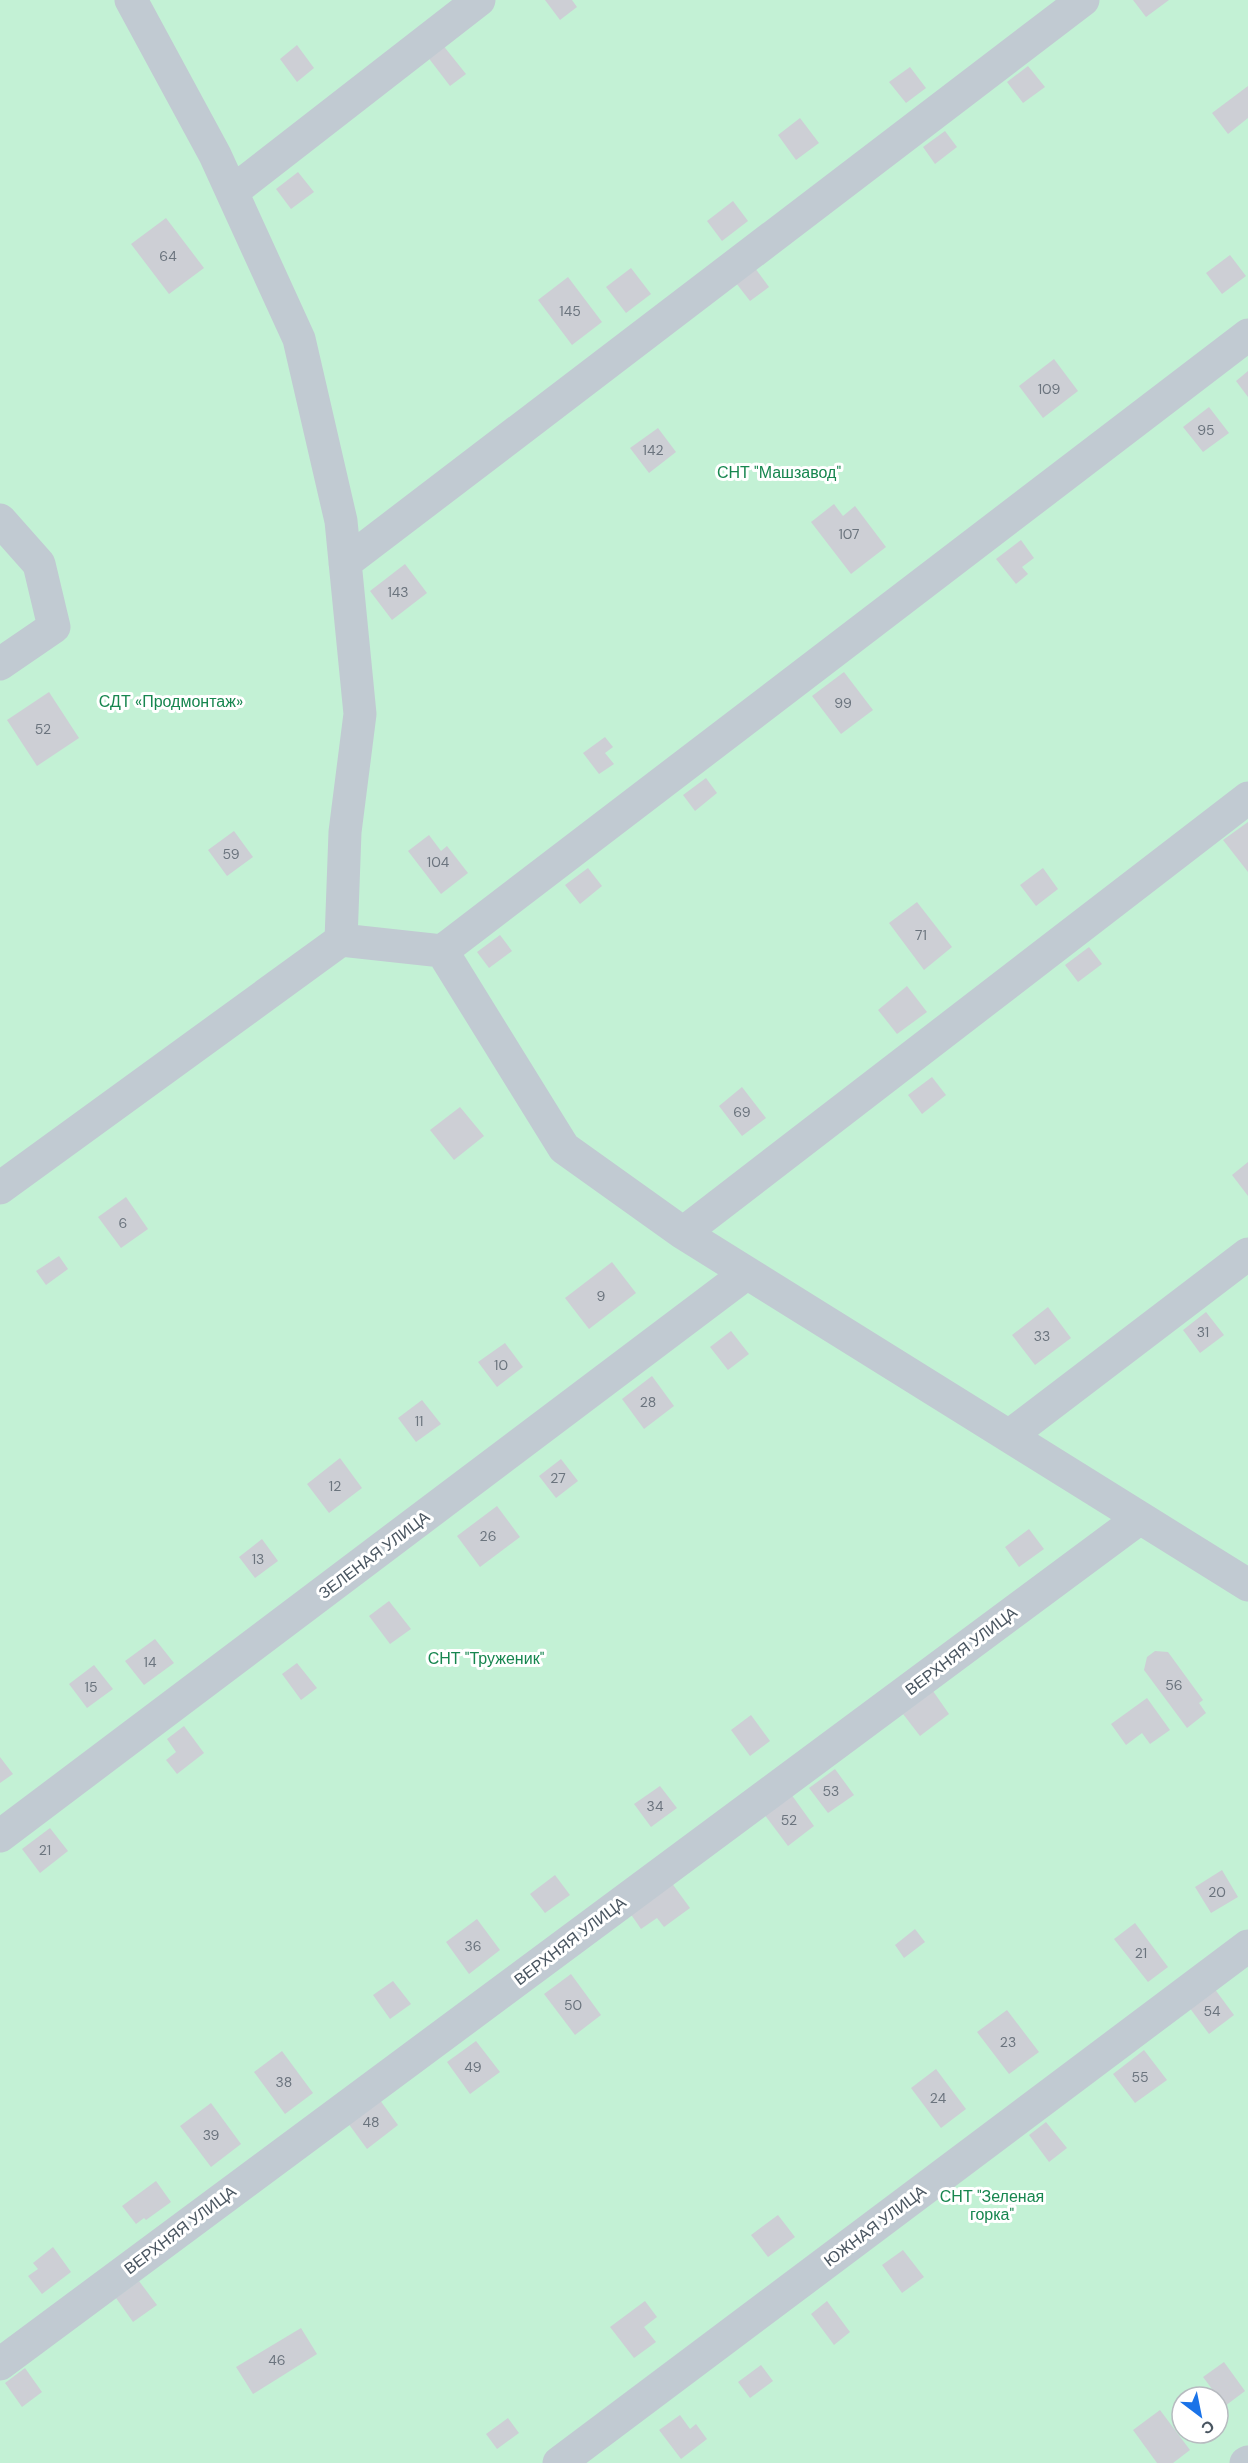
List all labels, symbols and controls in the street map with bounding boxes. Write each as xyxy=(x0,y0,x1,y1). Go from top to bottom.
house number: 64 xyxy=(159,247,177,265)
house number: 145 xyxy=(559,302,581,320)
house number: 109 xyxy=(1038,380,1061,398)
house number: 95 xyxy=(1197,421,1215,439)
house number: 142 xyxy=(643,441,663,459)
park label: СНТ "Машзавод" xyxy=(717,462,841,483)
house number: 107 xyxy=(838,525,860,543)
house number: 143 xyxy=(387,583,409,601)
park label: СДТ «Продмонтаж» xyxy=(99,691,243,712)
house number: 99 xyxy=(834,694,852,712)
house number: 52 xyxy=(35,720,51,738)
house number: 59 xyxy=(223,845,240,863)
house number: 104 xyxy=(427,853,450,871)
house number: 71 xyxy=(915,926,927,944)
house number: 69 xyxy=(733,1103,751,1121)
house number: 6 xyxy=(119,1214,127,1232)
house number: 9 xyxy=(597,1287,606,1305)
house number: 31 xyxy=(1197,1323,1209,1341)
house number: 33 xyxy=(1034,1327,1050,1345)
house number: 10 xyxy=(494,1356,508,1374)
house number: 28 xyxy=(640,1393,656,1411)
house number: 11 xyxy=(415,1412,423,1430)
house number: 27 xyxy=(550,1469,566,1487)
house number: 12 xyxy=(329,1477,341,1495)
street label: ЗЕЛЕНАЯ УЛИЦА xyxy=(314,1506,434,1604)
house number: 26 xyxy=(480,1527,496,1545)
house number: 13 xyxy=(252,1550,264,1568)
street label: ВЕРХНЯЯ УЛИЦА xyxy=(901,1602,1022,1700)
park label: СНТ "Труженик" xyxy=(428,1648,545,1669)
house number: 14 xyxy=(144,1653,157,1671)
house number: 56 xyxy=(1165,1676,1183,1694)
house number: 15 xyxy=(85,1678,97,1696)
house number: 53 xyxy=(823,1782,839,1800)
house number: 34 xyxy=(647,1797,664,1815)
house number: 52 xyxy=(781,1811,797,1829)
house number: 21 xyxy=(39,1841,51,1859)
house number: 20 xyxy=(1208,1883,1226,1901)
street label: ВЕРХНЯЯ УЛИЦА xyxy=(510,1892,631,1990)
house number: 36 xyxy=(464,1937,482,1955)
house number: 21 xyxy=(1135,1944,1147,1962)
house number: 50 xyxy=(564,1996,582,2014)
house number: 54 xyxy=(1203,2002,1221,2020)
house number: 23 xyxy=(1000,2033,1016,2051)
house number: 49 xyxy=(464,2058,482,2076)
house number: 55 xyxy=(1131,2068,1149,2086)
house number: 38 xyxy=(276,2073,292,2091)
house number: 24 xyxy=(930,2089,947,2107)
house number: 48 xyxy=(362,2113,380,2131)
house number: 39 xyxy=(203,2126,220,2144)
street label: ЮЖНАЯ УЛИЦА xyxy=(820,2180,931,2271)
street label: ВЕРХНЯЯ УЛИЦА xyxy=(120,2181,241,2279)
park label: СНТ "Зеленая горка" xyxy=(940,2186,1044,2225)
house number: 46 xyxy=(268,2351,286,2369)
north arrow xyxy=(1170,2385,1230,2445)
text: С xyxy=(1197,2415,1218,2439)

